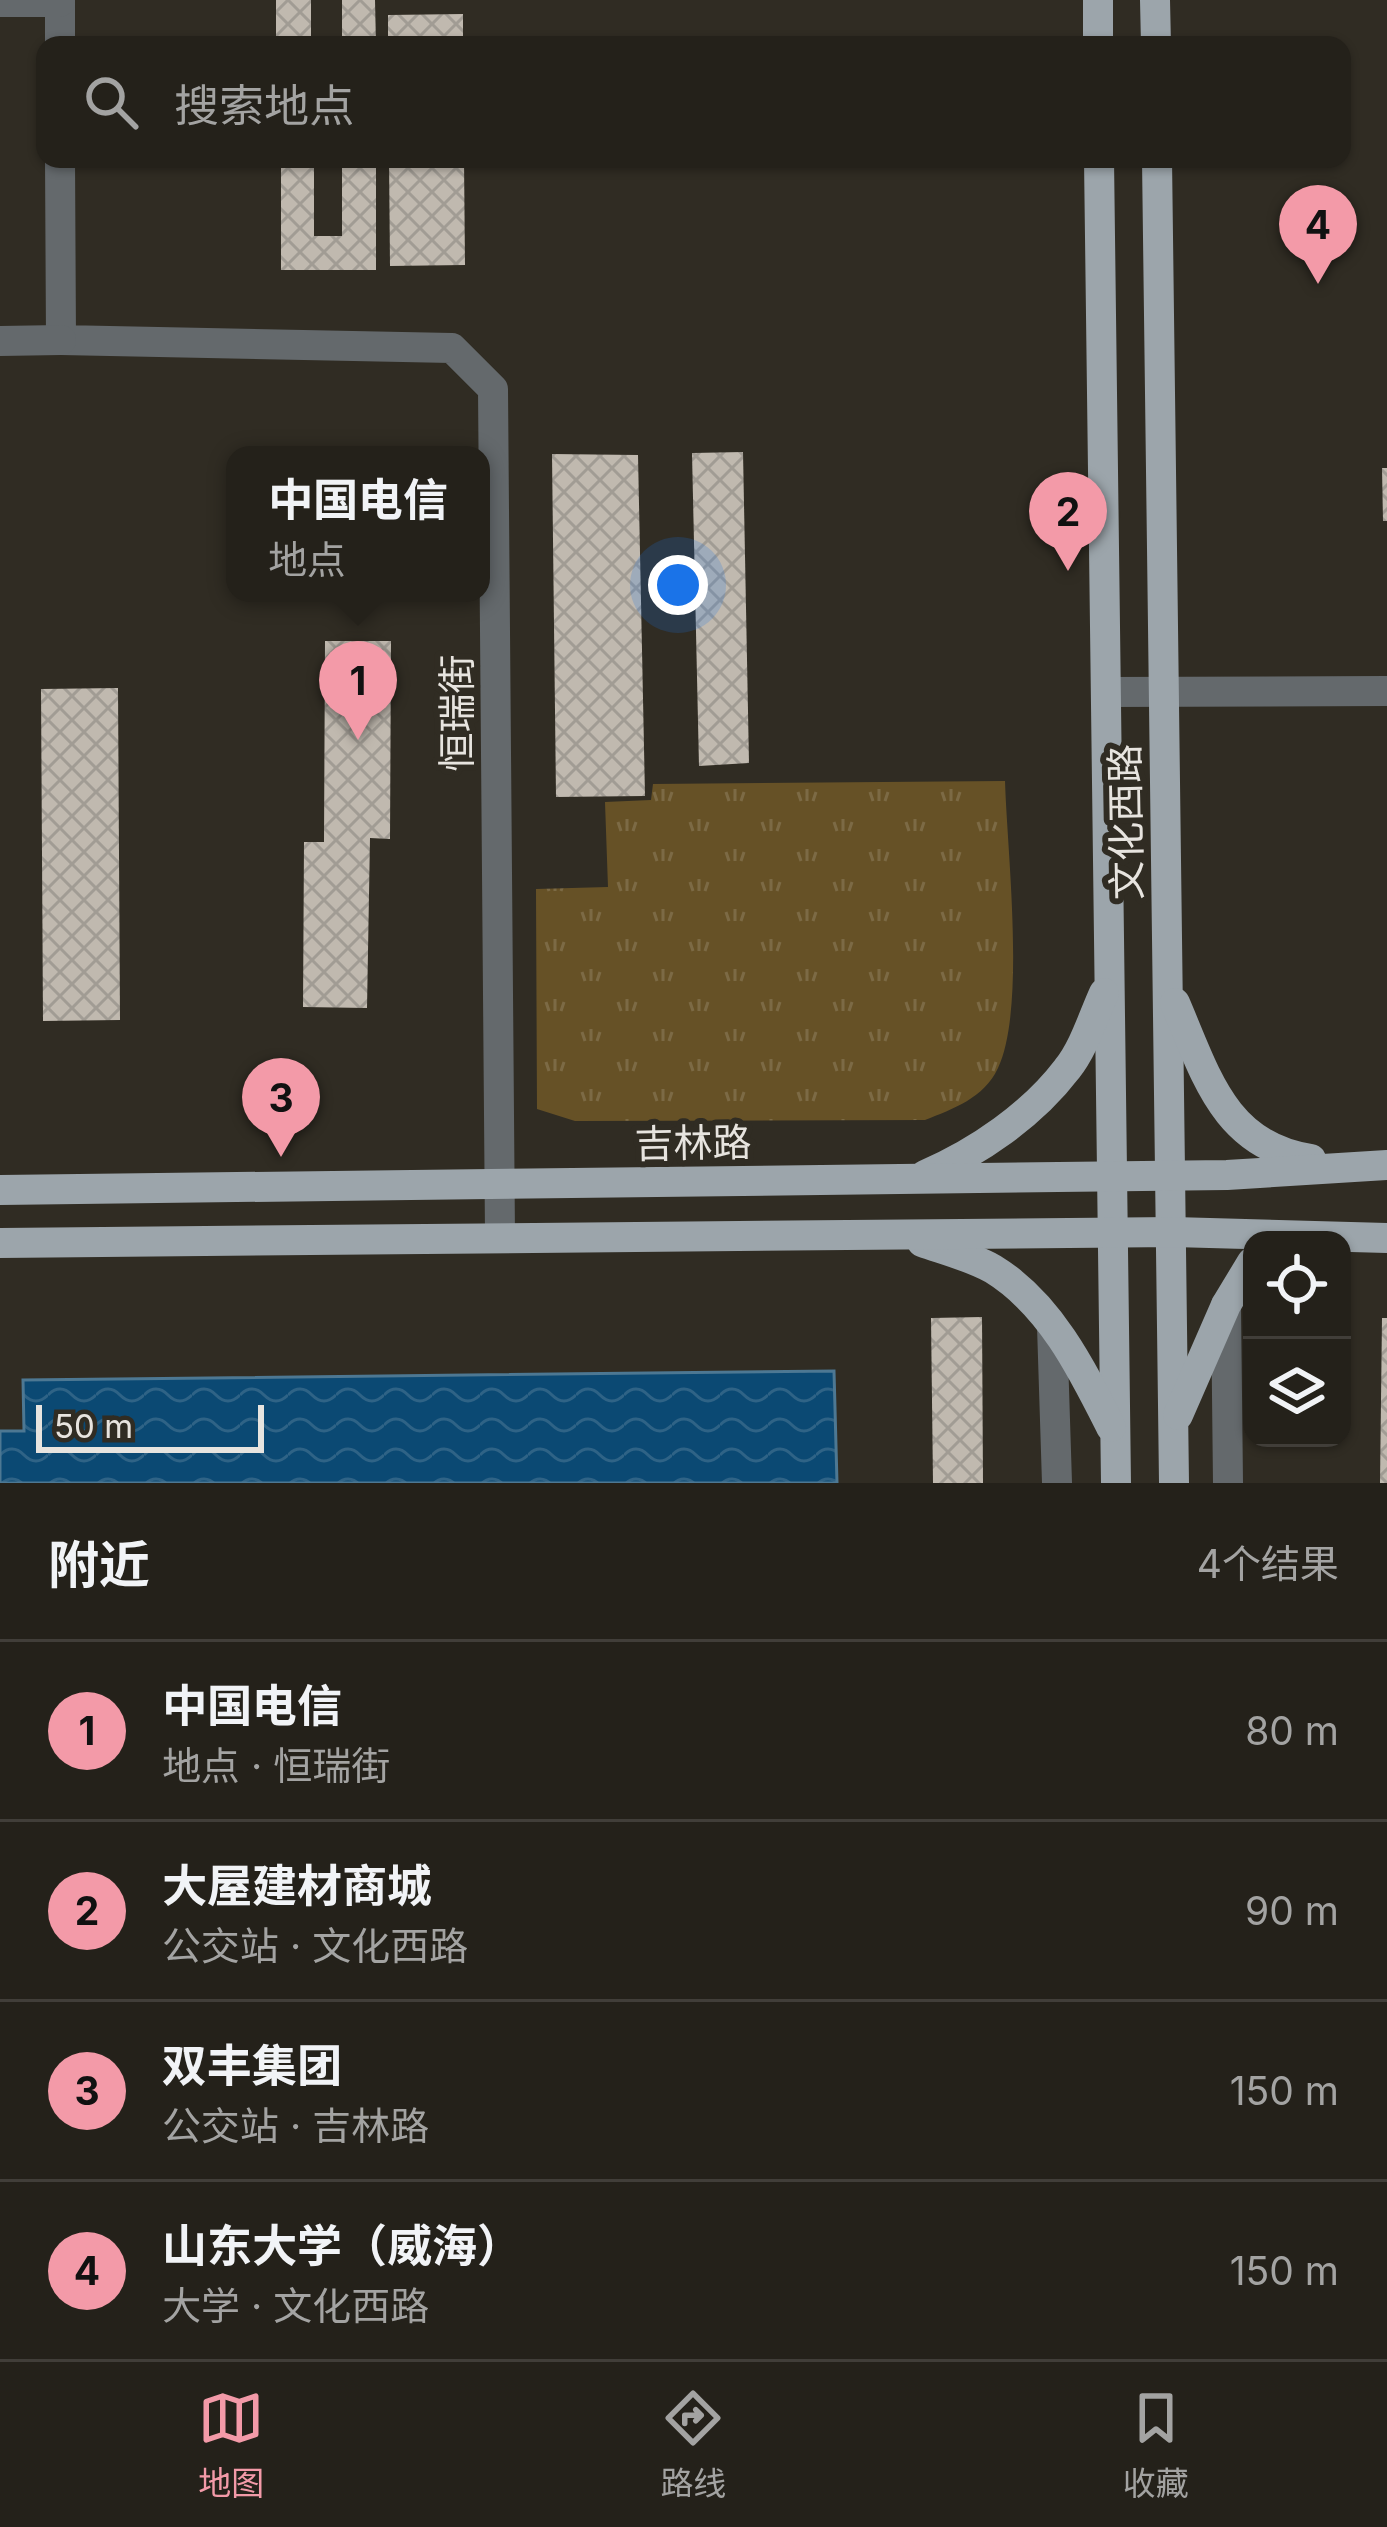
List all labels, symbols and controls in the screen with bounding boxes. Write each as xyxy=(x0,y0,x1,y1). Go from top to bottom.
search box xyxy=(36,36,1351,168)
icon: search xyxy=(78,69,144,135)
text: 搜索地点 xyxy=(174,78,354,133)
pin: 4 xyxy=(1279,185,1357,284)
popup xyxy=(226,446,490,602)
text: 中国电信 xyxy=(268,472,448,527)
pin: 2 xyxy=(1029,472,1107,571)
text: 地点 xyxy=(268,536,346,583)
your location xyxy=(648,555,708,615)
pin: 1 xyxy=(319,641,397,740)
street label: 恒瑞街 xyxy=(433,654,480,772)
street label: 文化西路 xyxy=(1101,744,1150,900)
pin: 3 xyxy=(242,1058,320,1157)
street label: 吉林路 xyxy=(634,1118,752,1167)
map controls xyxy=(1243,1231,1351,1447)
button: locate xyxy=(1243,1231,1351,1339)
button: layers xyxy=(1243,1339,1351,1447)
scale bar xyxy=(36,1399,264,1452)
text: 50 m xyxy=(54,1406,133,1446)
text: 附近 xyxy=(48,1534,150,1595)
text: 4个结果 xyxy=(1197,1540,1339,1587)
text: 中国电信 xyxy=(162,1678,342,1733)
text: 1 xyxy=(79,1707,95,1754)
text: 80 m xyxy=(1245,1707,1339,1754)
text: 地点 · 恒瑞街 xyxy=(162,1742,390,1789)
text: 大屋建材商城 xyxy=(162,1858,432,1913)
text: 2 xyxy=(75,1887,99,1934)
text: 90 m xyxy=(1245,1887,1339,1934)
text: 公交站 · 文化西路 xyxy=(162,1922,468,1969)
text: 双丰集团 xyxy=(162,2038,342,2093)
text: 3 xyxy=(74,2067,100,2114)
text: 150 m xyxy=(1230,2067,1339,2114)
text: 公交站 · 吉林路 xyxy=(162,2102,429,2149)
text: 山东大学（威海） xyxy=(162,2218,522,2273)
text: 4 xyxy=(74,2247,100,2294)
text: 150 m xyxy=(1230,2247,1339,2294)
text: 大学 · 文化西路 xyxy=(162,2282,429,2329)
tab: 地图 xyxy=(198,2385,264,2505)
tab: 路线 xyxy=(660,2385,726,2505)
tab: 收藏 xyxy=(1123,2385,1189,2505)

